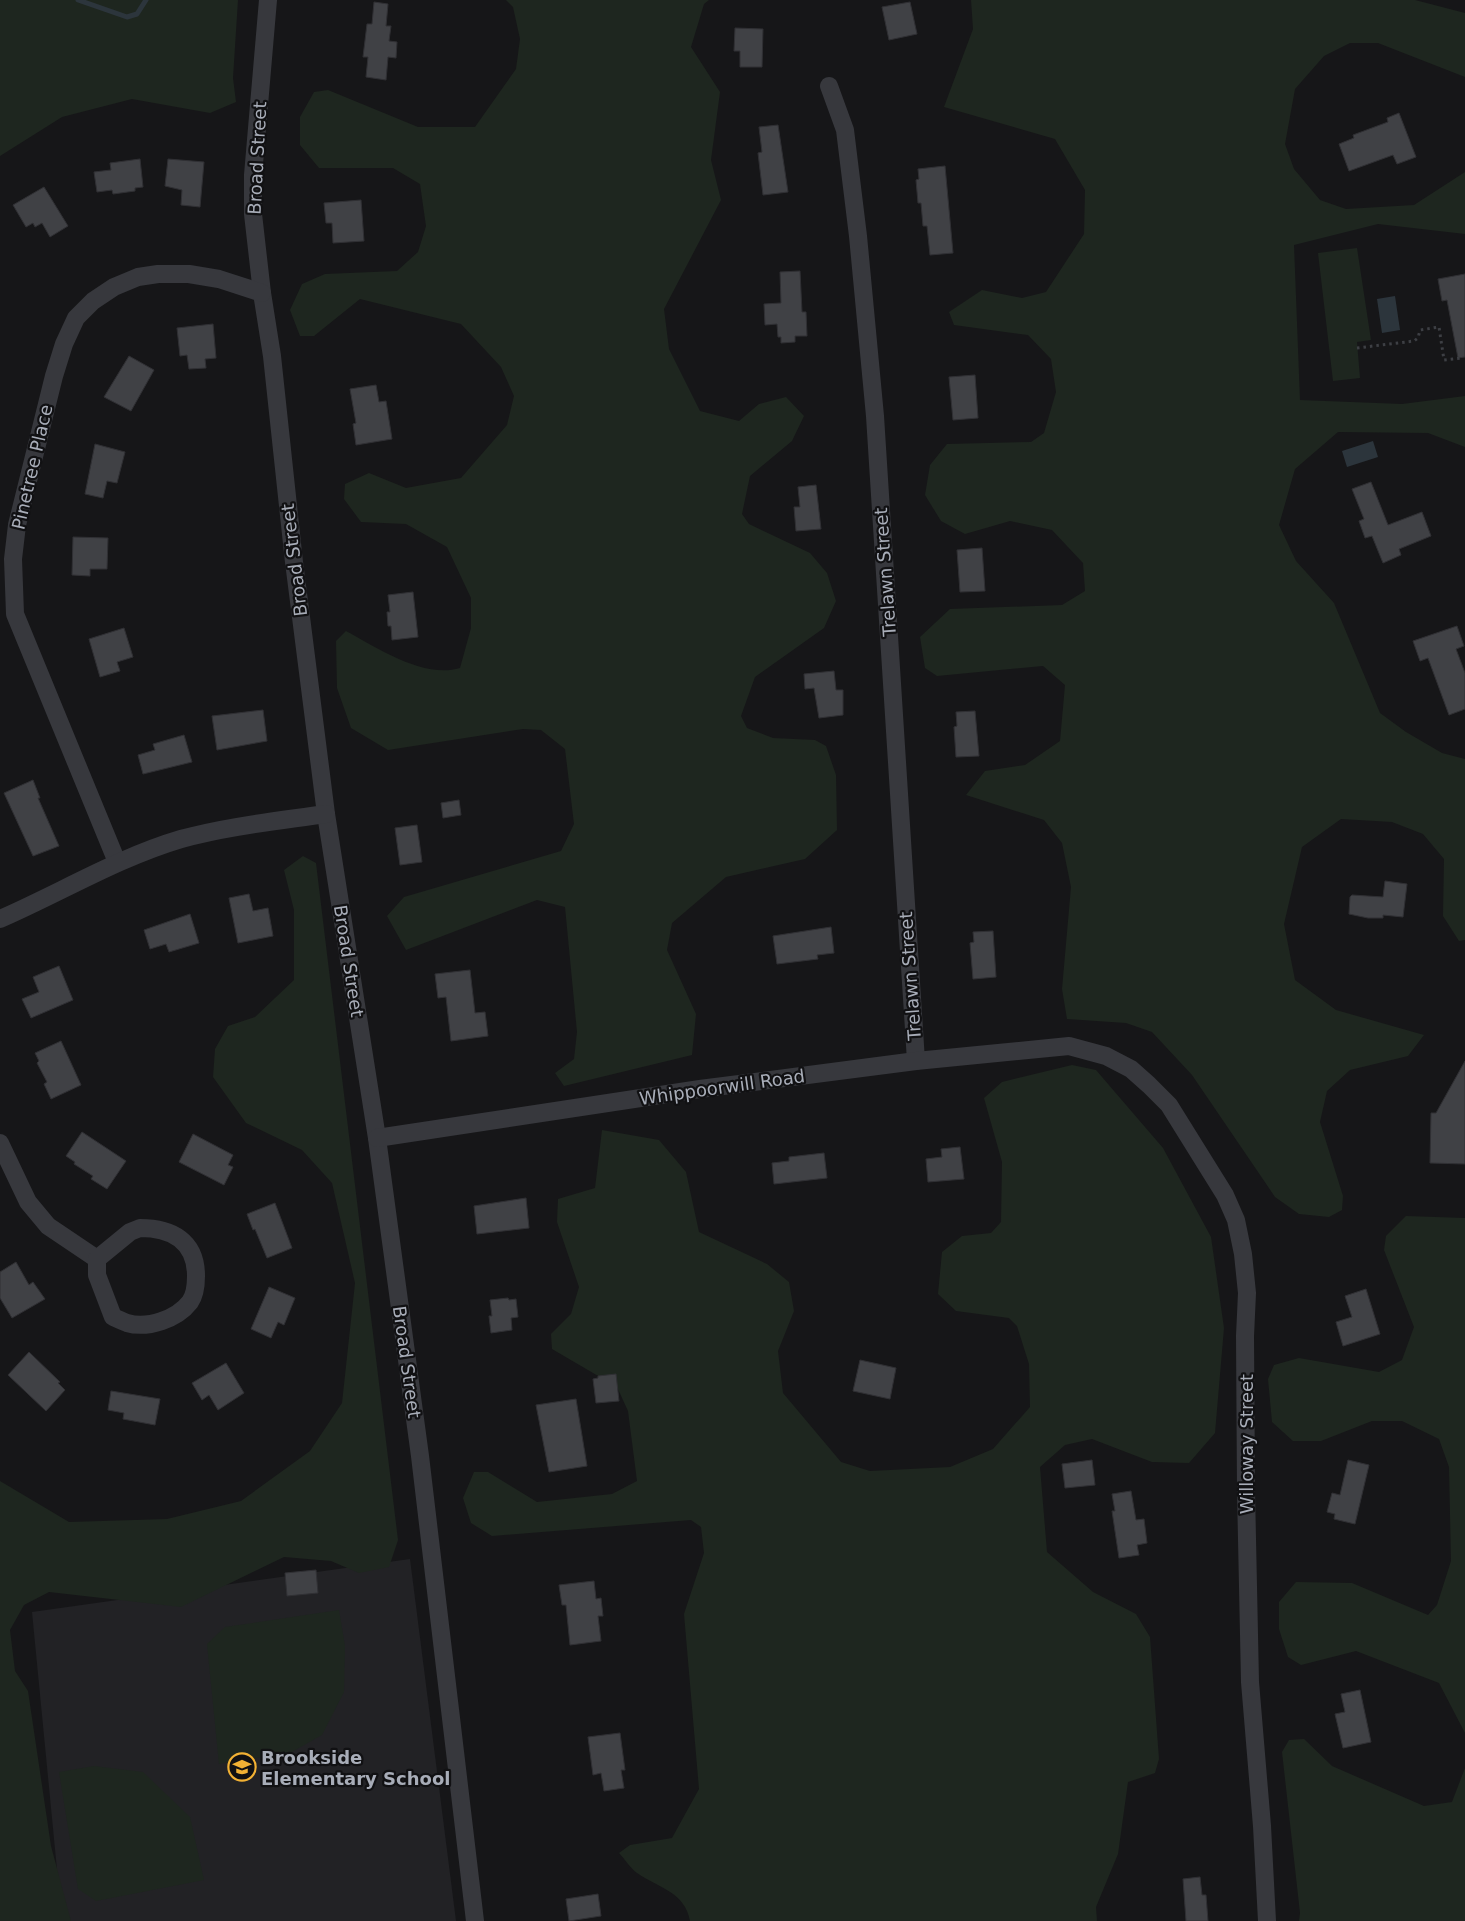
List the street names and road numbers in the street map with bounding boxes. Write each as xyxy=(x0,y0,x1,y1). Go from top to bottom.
street label: Broad Street xyxy=(244,101,270,215)
street label: Pinetree Place xyxy=(7,402,57,532)
street label: Broad Street xyxy=(277,503,311,617)
street label: Trelawn Street xyxy=(870,507,900,638)
street label: Broad Street xyxy=(330,903,368,1019)
street label: Trelawn Street xyxy=(895,911,925,1042)
street label: Whippoorwill Road xyxy=(638,1065,806,1109)
street label: Broad Street xyxy=(389,1304,425,1420)
street label: Willoway Street xyxy=(1236,1374,1257,1514)

